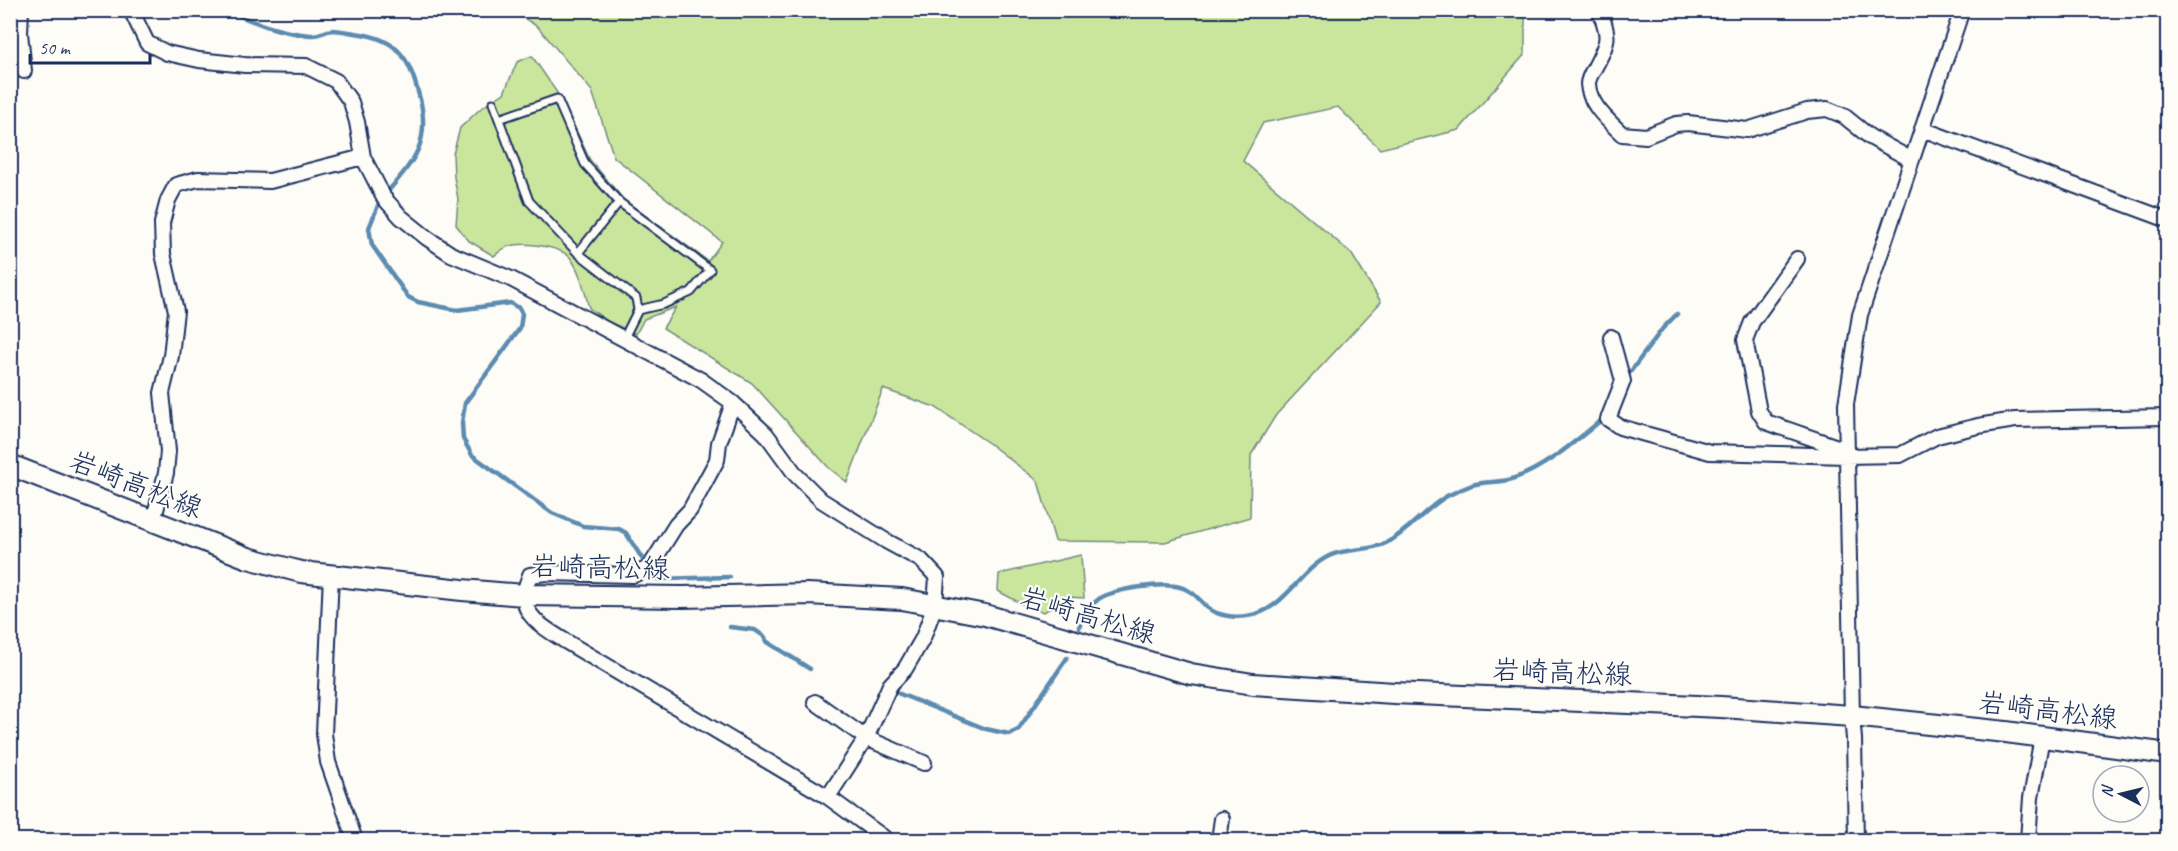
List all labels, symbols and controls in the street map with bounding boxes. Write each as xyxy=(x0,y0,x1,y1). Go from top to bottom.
scale bar xyxy=(30,27,150,65)
text: 50 m xyxy=(39,37,72,59)
street label: 岩崎高松線 xyxy=(64,443,208,525)
street label: 岩崎高松線 xyxy=(530,548,670,586)
street label: 岩崎高松線 xyxy=(1016,579,1160,651)
street label: 岩崎高松線 xyxy=(1491,652,1633,692)
street label: 岩崎高松線 xyxy=(1976,684,2120,736)
north arrow xyxy=(2091,764,2151,824)
text: N xyxy=(2097,783,2118,798)

